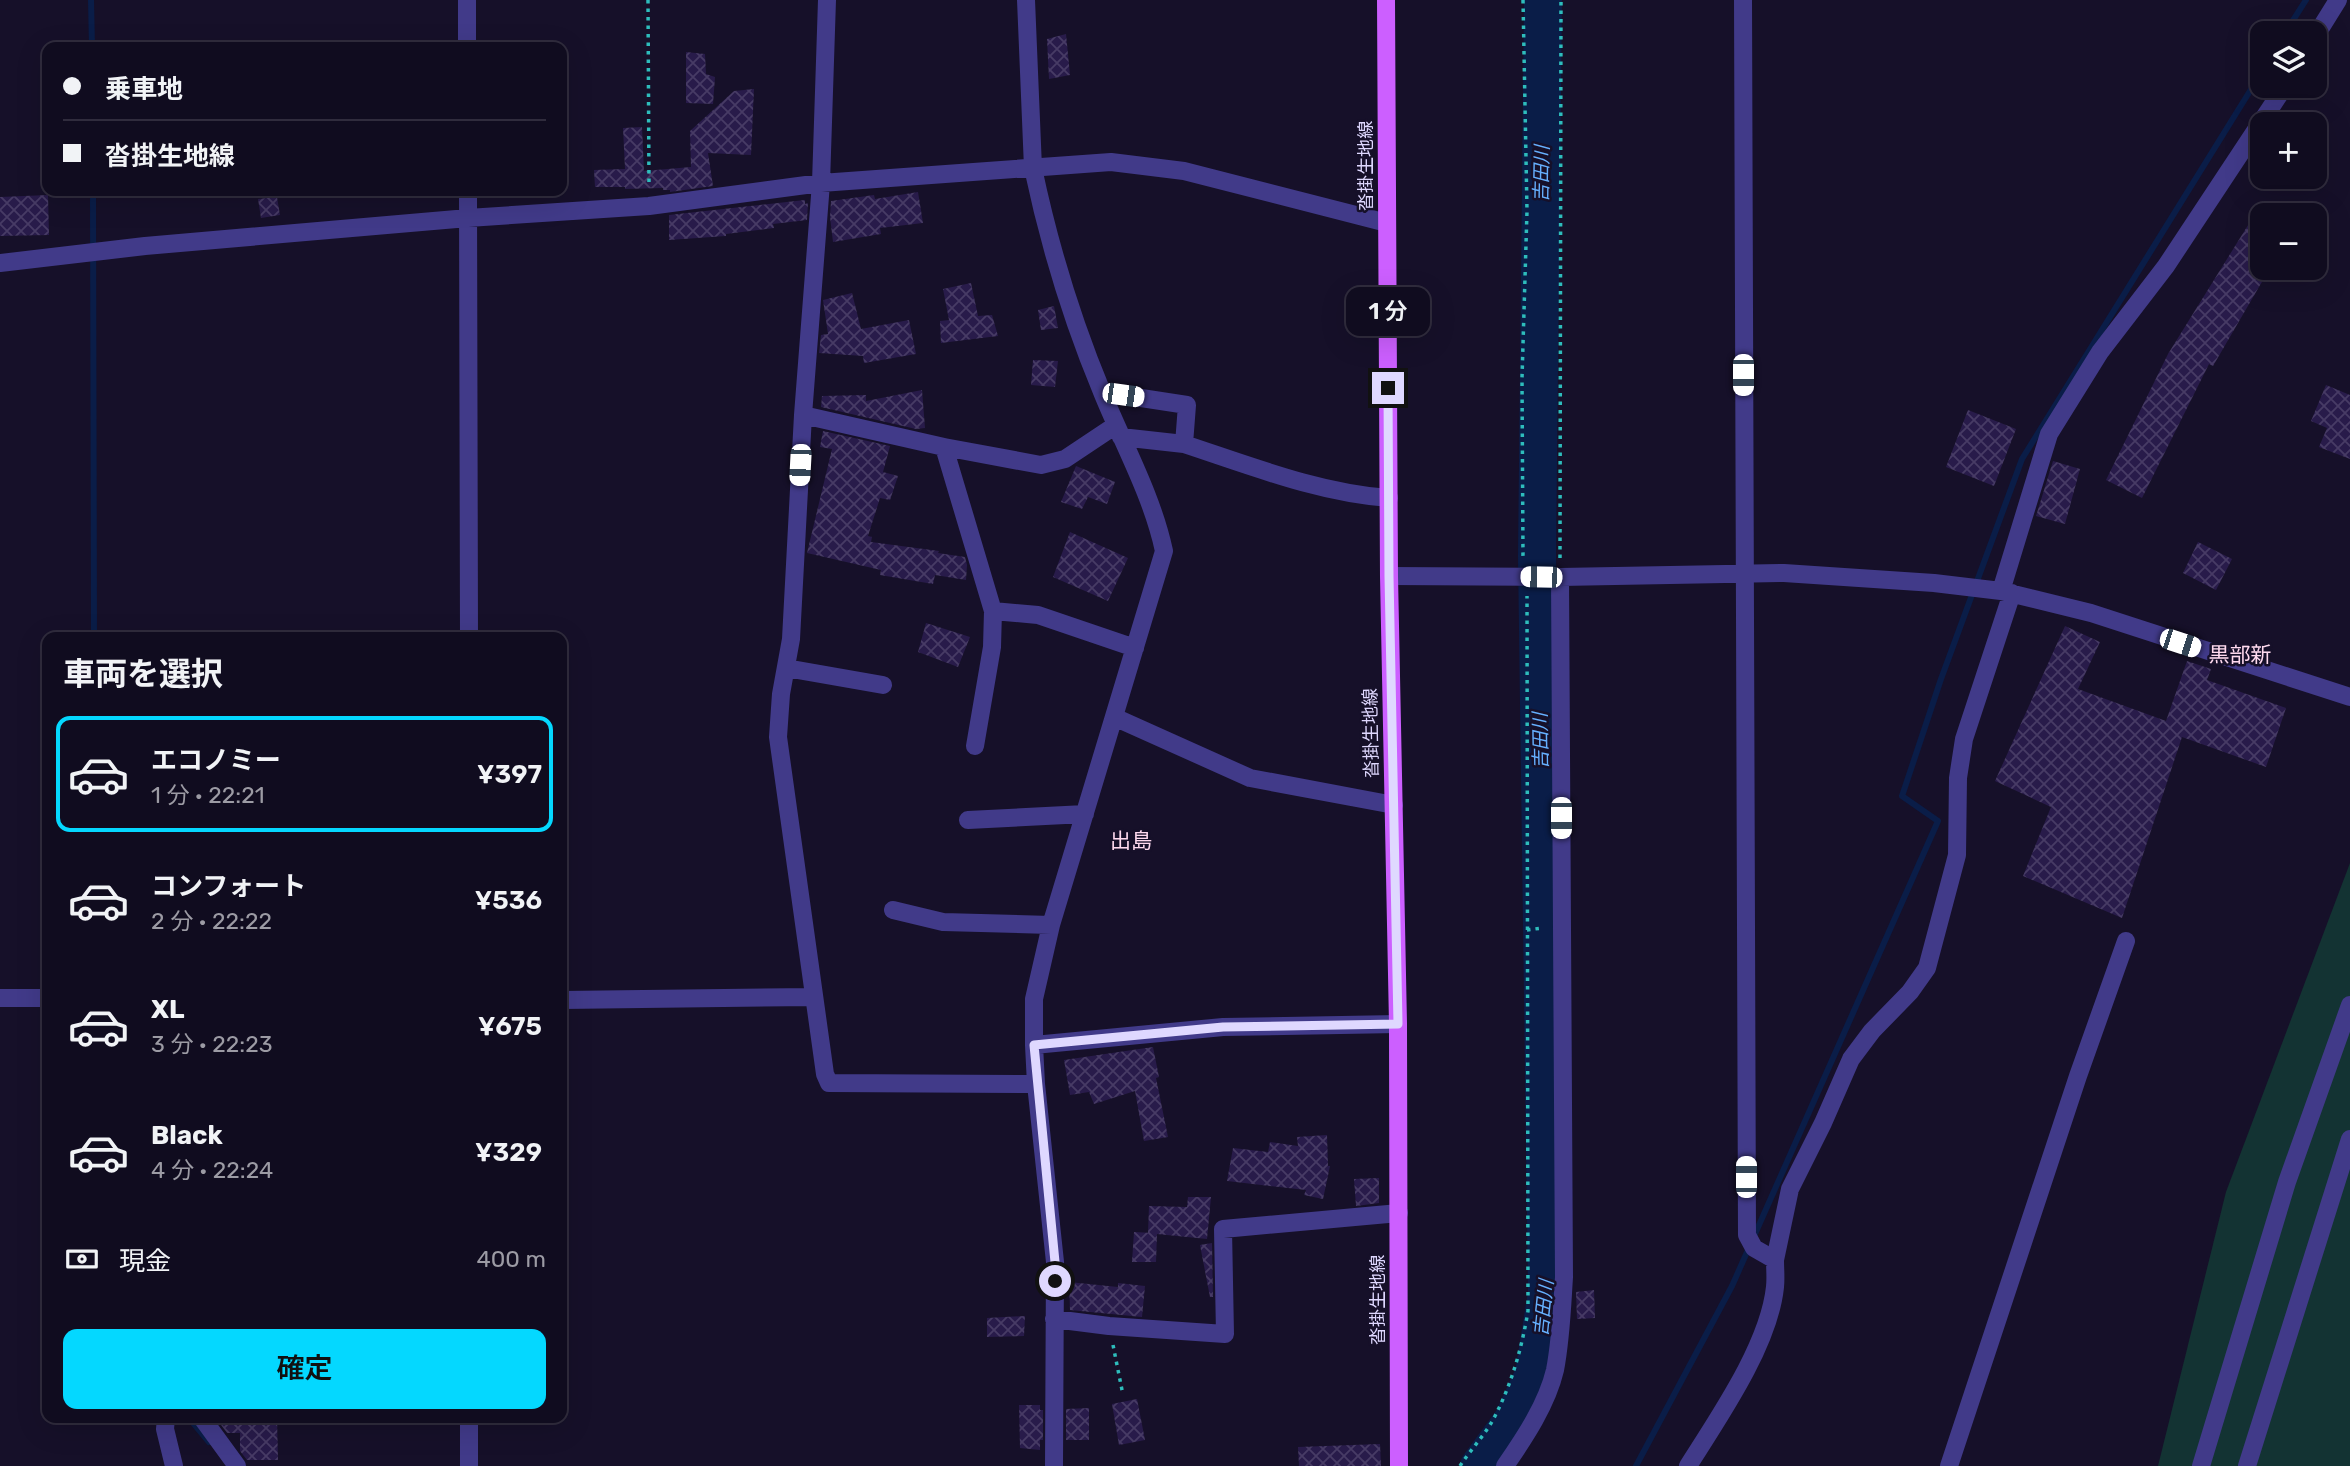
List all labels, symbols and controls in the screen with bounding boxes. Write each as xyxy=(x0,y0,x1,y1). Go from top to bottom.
map controls xyxy=(2250,21,2327,280)
button: layers xyxy=(2250,21,2327,98)
text: 乗車地 xyxy=(105,74,183,105)
button: + xyxy=(2250,112,2327,189)
street label: 沓掛生地線 xyxy=(1355,121,1377,211)
text: 沓掛生地線 xyxy=(105,141,235,172)
water label: 吉田川 xyxy=(1530,143,1554,203)
button: − xyxy=(2250,203,2327,280)
callout: 1 分 xyxy=(1346,286,1430,336)
text: 1 分 xyxy=(1368,297,1408,325)
car xyxy=(1733,354,1754,396)
route end xyxy=(1372,372,1404,404)
car xyxy=(1101,382,1146,408)
car xyxy=(789,443,812,487)
car xyxy=(1520,566,1563,588)
car xyxy=(2157,627,2204,659)
district label: 黒部新 xyxy=(2209,642,2272,667)
text: 車両を選択 xyxy=(63,655,223,693)
street label: 沓掛生地線 xyxy=(1359,688,1383,778)
water label: 吉田川 xyxy=(1528,710,1552,770)
icon: car xyxy=(67,743,130,806)
text: エコノミー xyxy=(151,745,281,776)
text: ¥397 xyxy=(477,759,542,790)
text: 1 分 · 22:21 xyxy=(151,781,265,809)
car xyxy=(1551,797,1572,839)
district label: 出島 xyxy=(1110,828,1152,853)
icon: car xyxy=(67,869,130,932)
text: コンフォート xyxy=(151,871,306,902)
text: ¥536 xyxy=(475,885,542,916)
text: 2 分 · 22:22 xyxy=(151,907,272,935)
text: XL xyxy=(151,994,184,1025)
icon: car xyxy=(67,995,130,1058)
text: ¥675 xyxy=(478,1011,542,1042)
text: 3 分 · 22:23 xyxy=(151,1030,273,1058)
text: Black xyxy=(151,1120,223,1151)
icon: car xyxy=(67,1121,130,1184)
text: ¥329 xyxy=(475,1137,542,1168)
text: 4 分 · 22:24 xyxy=(151,1156,273,1184)
car xyxy=(1736,1156,1757,1198)
icon: cash xyxy=(63,1240,101,1278)
text: 400 m xyxy=(476,1245,546,1273)
text: 現金 xyxy=(119,1246,171,1277)
street label: 沓掛生地線 xyxy=(1367,1255,1389,1345)
route start xyxy=(1039,1265,1071,1297)
water label: 吉田川 xyxy=(1529,1277,1558,1338)
button: 確定 xyxy=(63,1329,546,1409)

